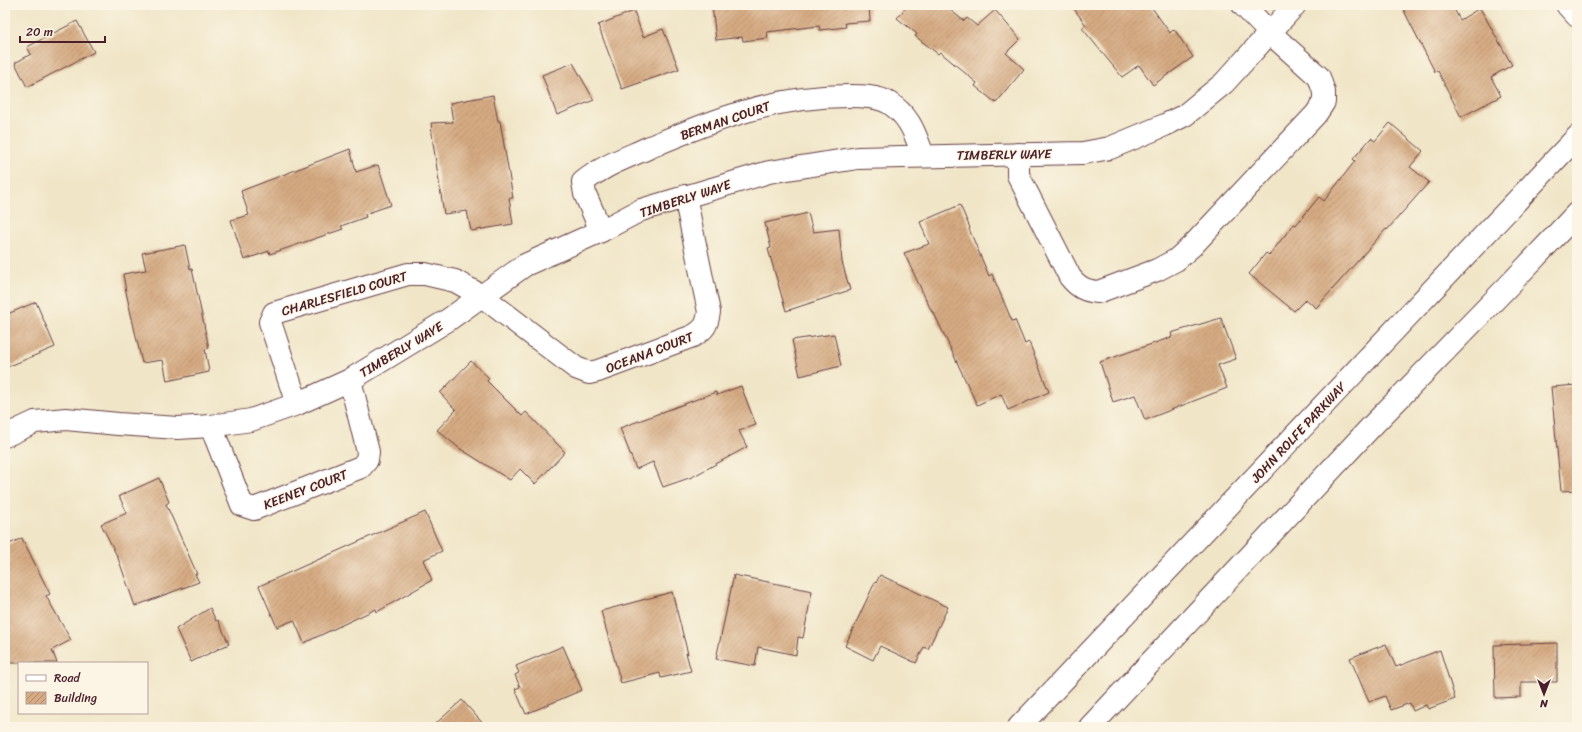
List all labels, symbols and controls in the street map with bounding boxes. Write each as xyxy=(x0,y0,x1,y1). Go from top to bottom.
scale bar xyxy=(20,18,105,44)
text: 20 m xyxy=(26,21,53,43)
street label: BERMAN COURT xyxy=(677,94,774,147)
street label: TIMBERLY WAYE xyxy=(956,142,1052,167)
street label: TIMBERLY WAYE xyxy=(637,173,735,224)
street label: CHARLESFIELD COURT xyxy=(279,264,411,322)
street label: TIMBERLY WAYE xyxy=(355,315,448,384)
street label: OCEANA COURT xyxy=(602,325,697,380)
street label: JOHN ROLFE PARKWAY xyxy=(1244,376,1352,489)
street label: KEENEY COURT xyxy=(260,462,352,516)
legend xyxy=(18,662,148,714)
text: Road xyxy=(54,667,81,689)
north arrow xyxy=(1524,674,1564,714)
text: Building xyxy=(54,687,97,709)
text: N xyxy=(1540,694,1549,713)

